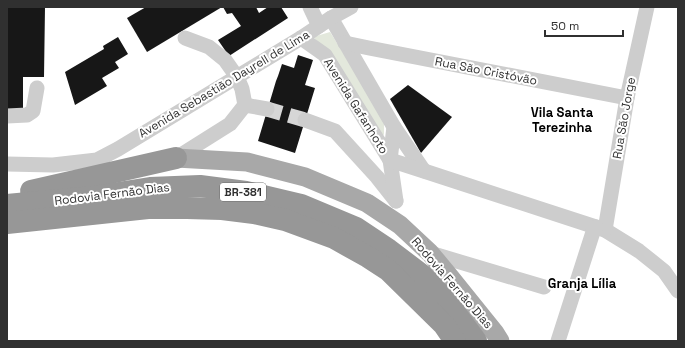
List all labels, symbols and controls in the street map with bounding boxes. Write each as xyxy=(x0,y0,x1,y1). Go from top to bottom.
scale bar xyxy=(545,12,623,38)
text: 50 m xyxy=(551,18,579,34)
street label: Avenida Sebastião Dayrell de Lima xyxy=(136,26,312,142)
street label: Rua São Cristóvão xyxy=(434,53,538,89)
street label: Avenida Gafanhoto xyxy=(320,55,392,157)
street label: Rua São Jorge xyxy=(609,76,639,160)
district label: Vila Santa Terezinha xyxy=(531,104,594,136)
street label: Rodovia Fernão Dias xyxy=(53,179,171,209)
road number: BR-381 xyxy=(220,183,266,201)
street label: Rodovia Fernão Dias xyxy=(408,234,496,332)
district label: Granja Lília xyxy=(548,275,617,292)

